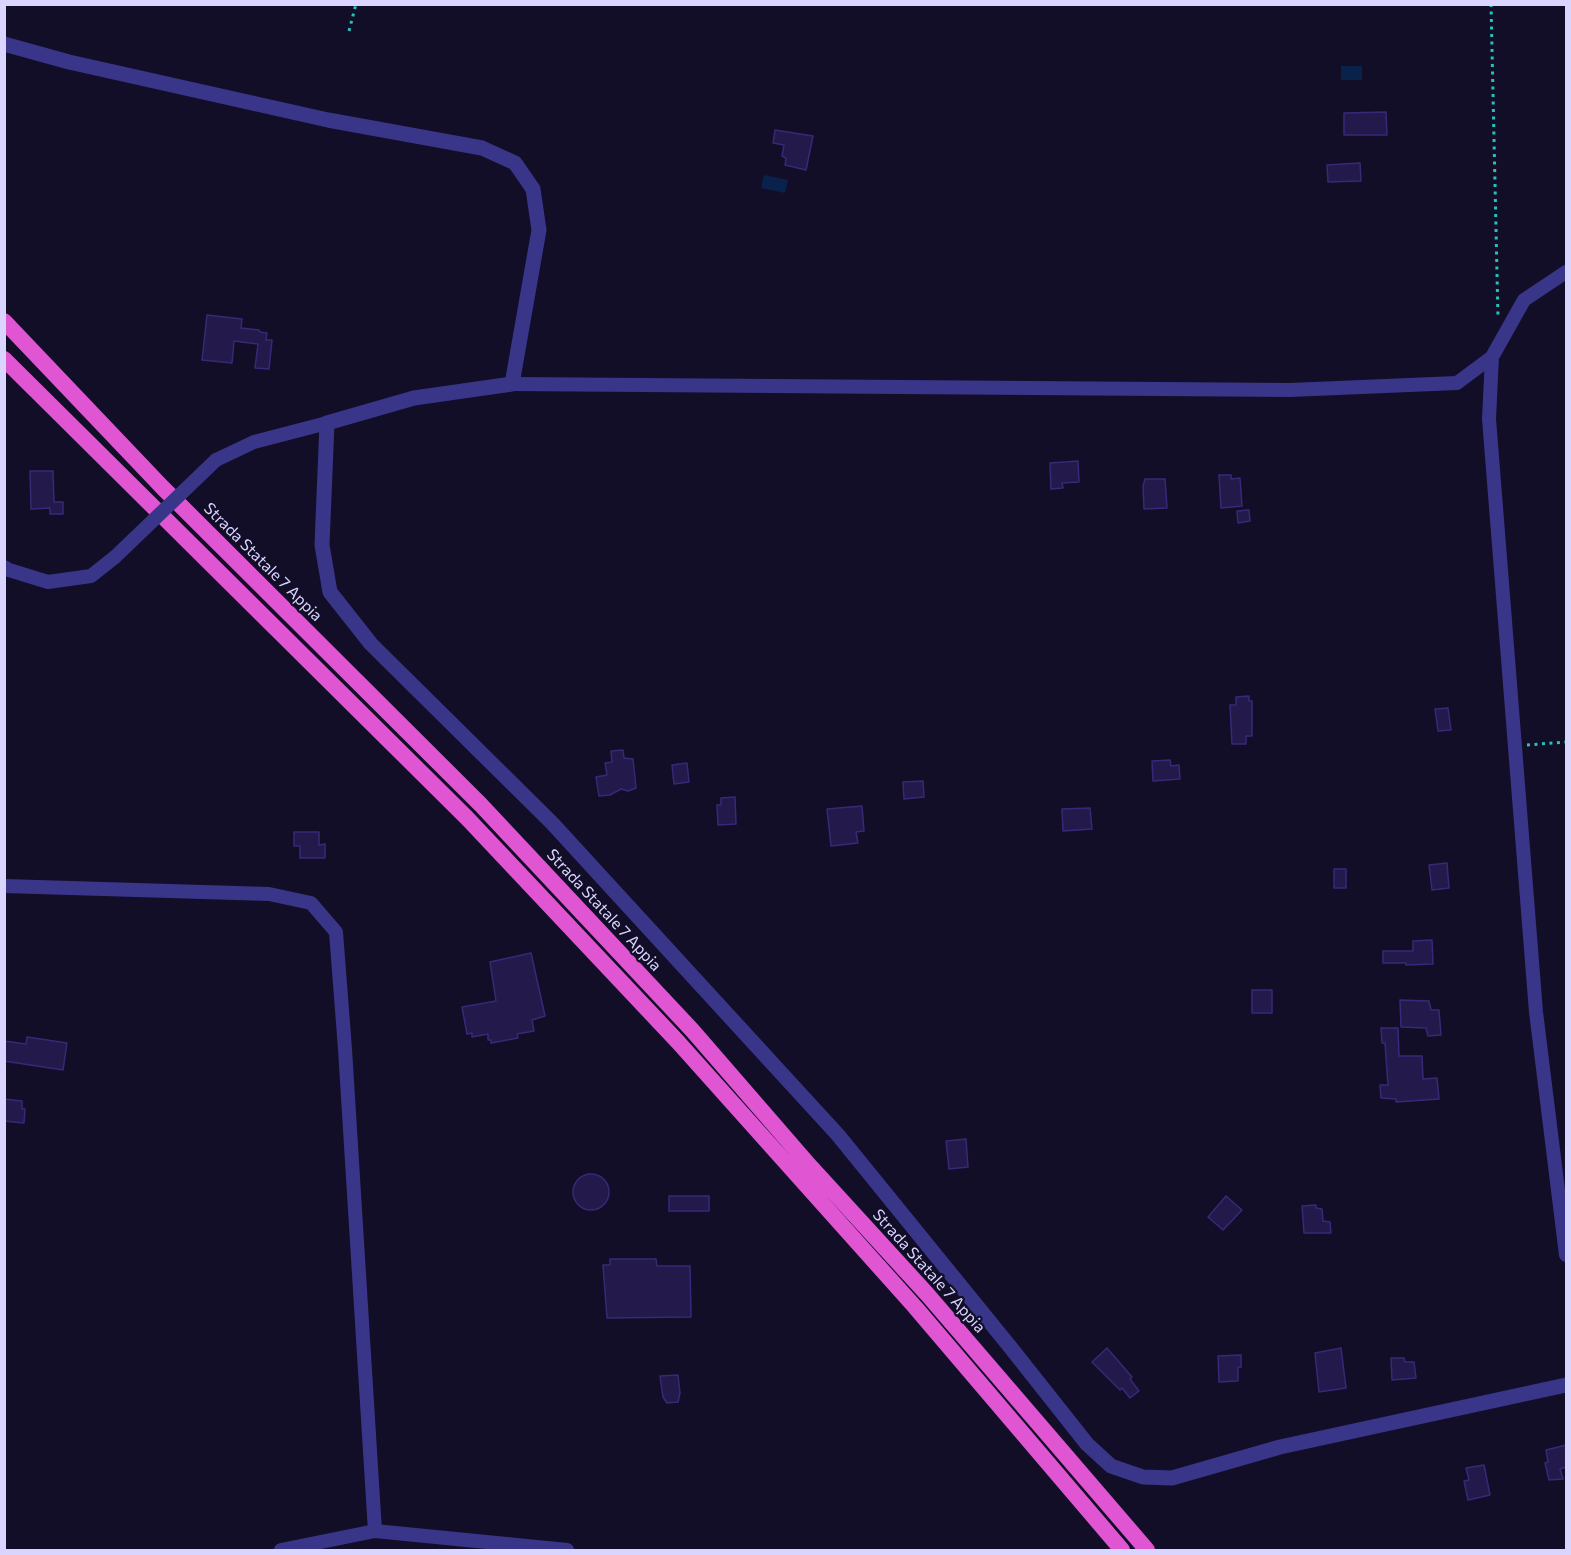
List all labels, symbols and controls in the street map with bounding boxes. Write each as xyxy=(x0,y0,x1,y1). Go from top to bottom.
street label: Strada Statale 7 Appia xyxy=(200,499,326,625)
street label: Strada Statale 7 Appia xyxy=(543,845,665,975)
street label: Strada Statale 7 Appia xyxy=(868,1205,990,1337)

